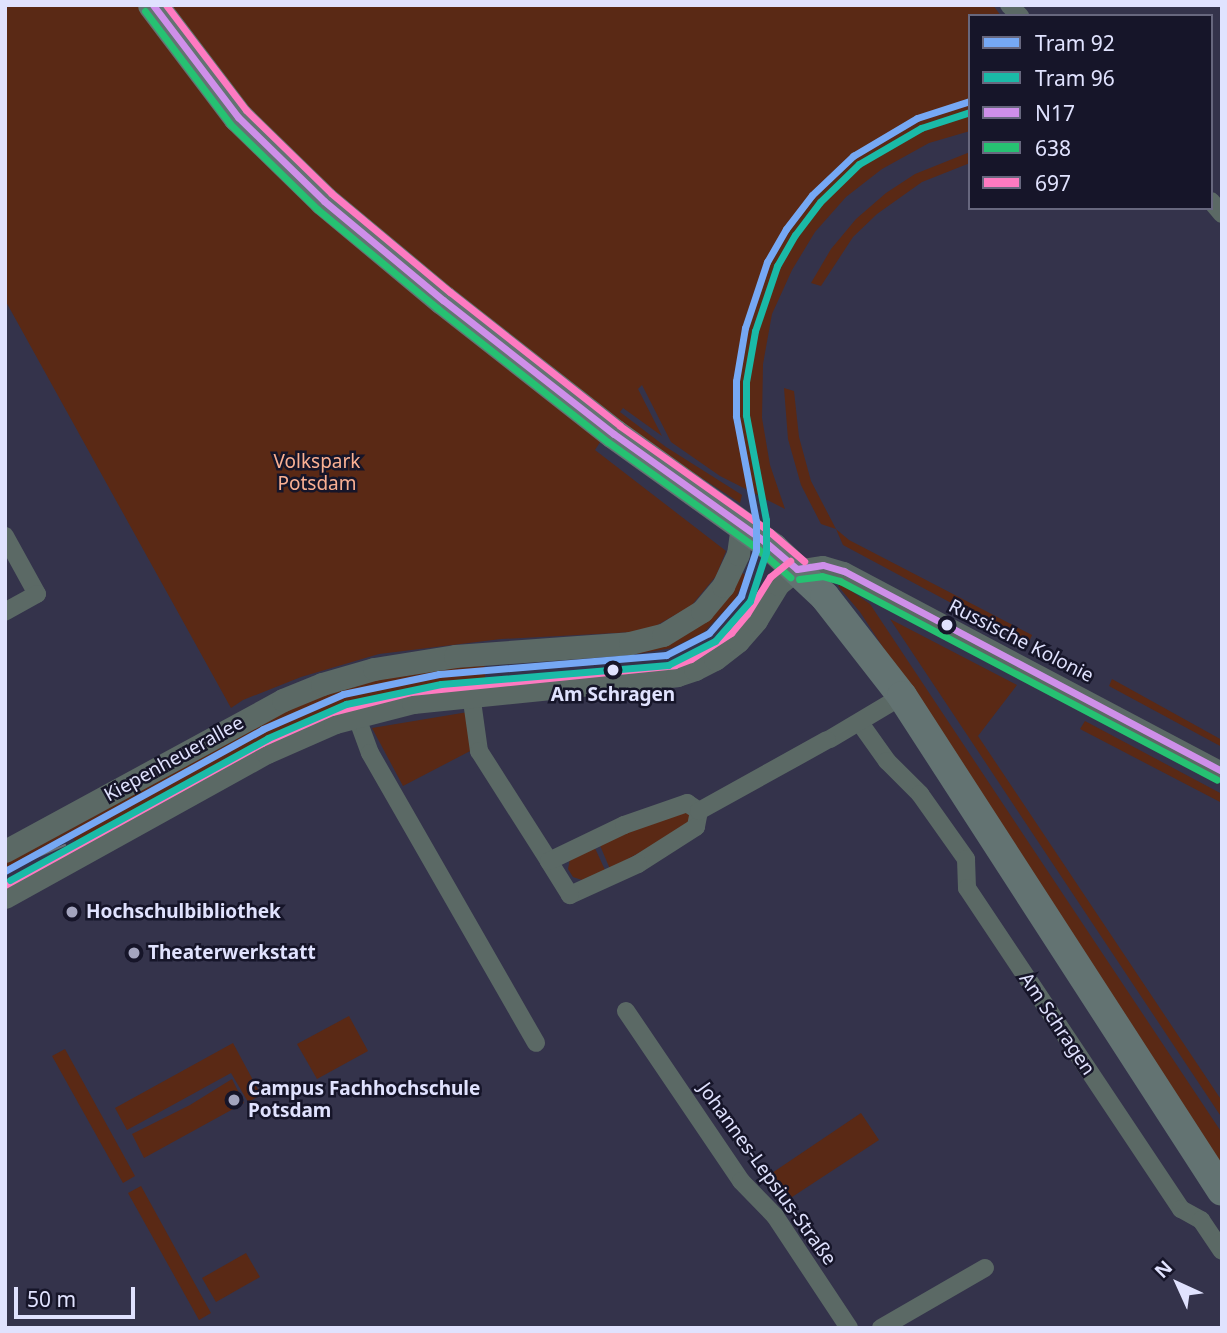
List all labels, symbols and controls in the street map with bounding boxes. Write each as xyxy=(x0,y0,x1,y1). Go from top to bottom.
legend xyxy=(968,14,1213,210)
text: Tram 92 xyxy=(1035,29,1115,57)
text: Tram 96 xyxy=(1035,64,1115,92)
text: N17 xyxy=(1035,99,1075,127)
text: 638 xyxy=(1035,134,1071,162)
text: 697 xyxy=(1035,169,1071,197)
park label: Volkspark Potsdam xyxy=(273,451,361,495)
street label: Russische Kolonie xyxy=(945,595,1097,687)
unlabelled marker xyxy=(940,618,954,632)
marker: Am Schragen xyxy=(602,659,624,681)
place label: Am Schragen xyxy=(551,684,675,706)
street label: Kiepenheuerallee xyxy=(100,711,248,807)
place label: Hochschulbibliothek xyxy=(86,901,281,923)
marker: Hochschulbibliothek xyxy=(64,904,80,920)
place label: Theaterwerkstatt xyxy=(148,942,316,964)
marker: Theaterwerkstatt xyxy=(126,945,142,961)
street label: Am Schragen xyxy=(1014,969,1100,1079)
place label: Campus Fachhochschule Potsdam xyxy=(248,1078,480,1122)
street label: Johannes-Lepsius-Straße xyxy=(693,1078,841,1270)
marker: Campus Fachhochschule Potsdam xyxy=(226,1092,242,1108)
north arrow xyxy=(1143,1249,1213,1319)
text: N xyxy=(1148,1255,1178,1284)
scale bar xyxy=(18,1274,138,1318)
text: 50 m xyxy=(27,1285,76,1313)

